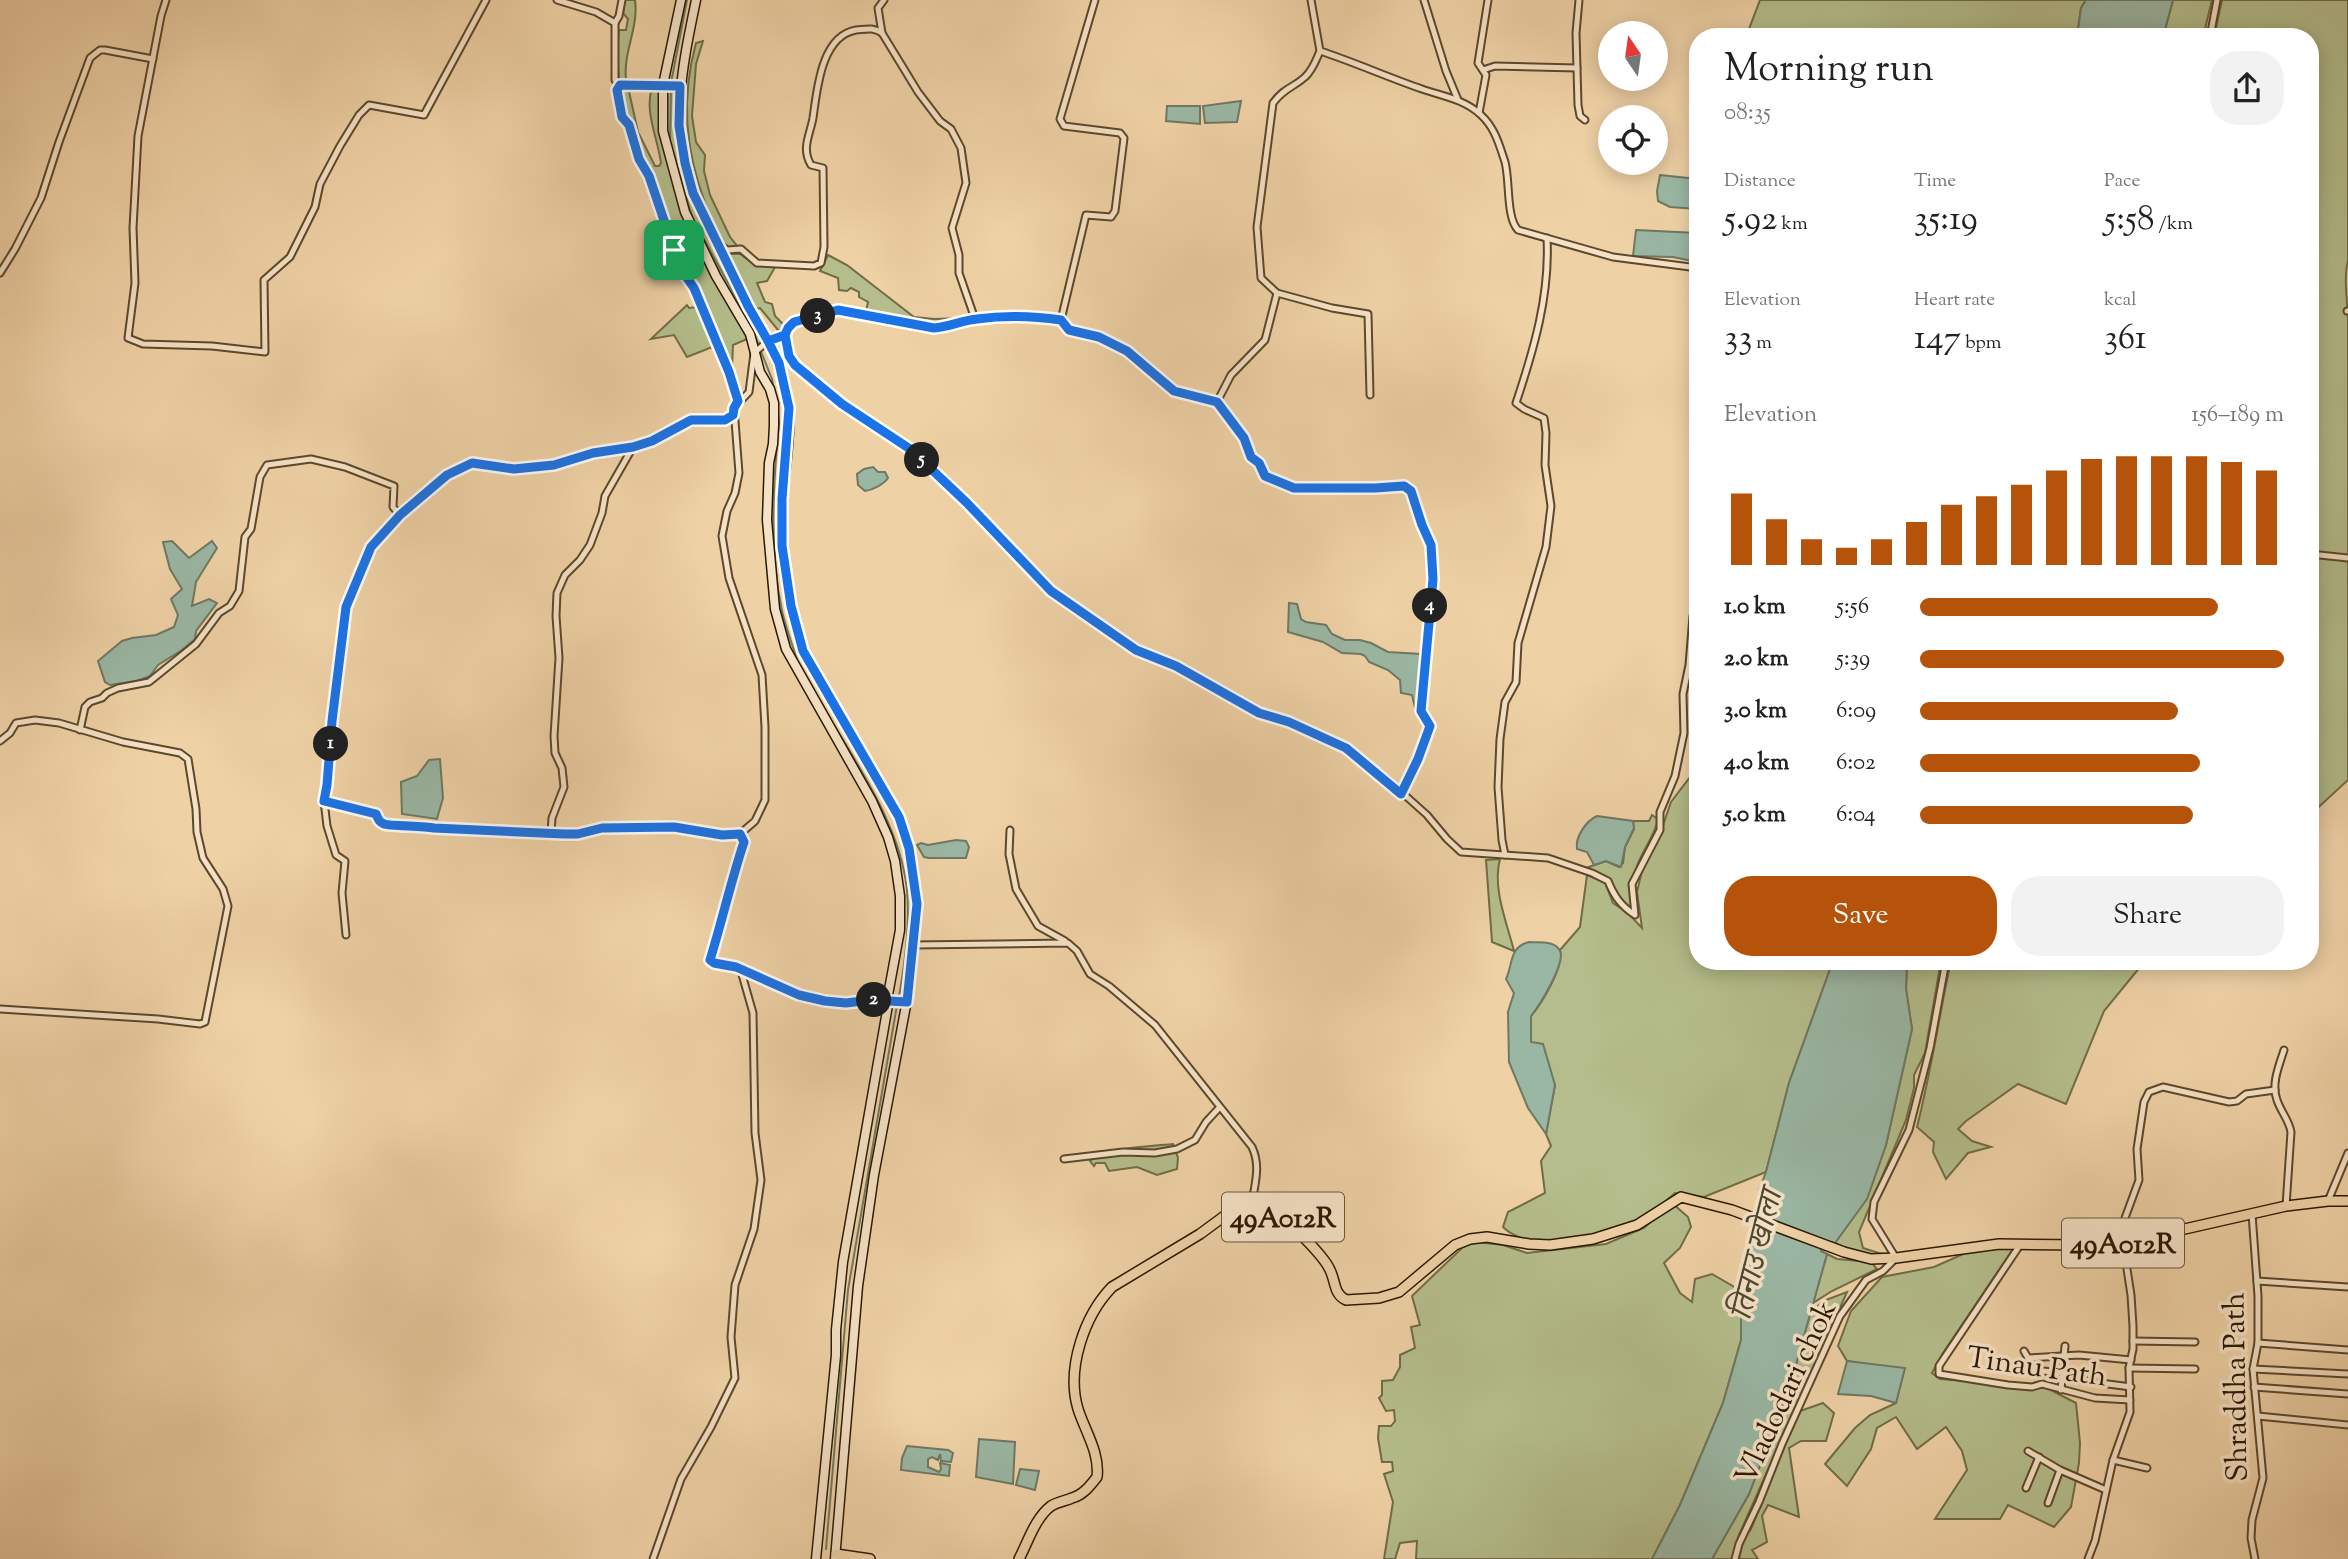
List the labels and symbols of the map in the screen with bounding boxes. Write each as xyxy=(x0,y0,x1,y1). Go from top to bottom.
north arrow xyxy=(1598,21,1668,91)
pin xyxy=(644,220,704,280)
pin: 3 xyxy=(800,298,836,334)
pin: 5 xyxy=(904,442,940,477)
pin: 4 xyxy=(1412,588,1448,624)
pin: 1 xyxy=(314,726,348,762)
pin: 2 xyxy=(856,982,892,1018)
water label: तिनाउ खोला xyxy=(1720,1180,1798,1325)
road number: 49A012R xyxy=(1222,1192,1344,1242)
road number: 49A012R xyxy=(2062,1218,2184,1268)
street label: Shraddha Path xyxy=(2214,1292,2261,1482)
street label: Vladodari chok xyxy=(1726,1294,1849,1492)
street label: Tinau Path xyxy=(1964,1337,2110,1400)

